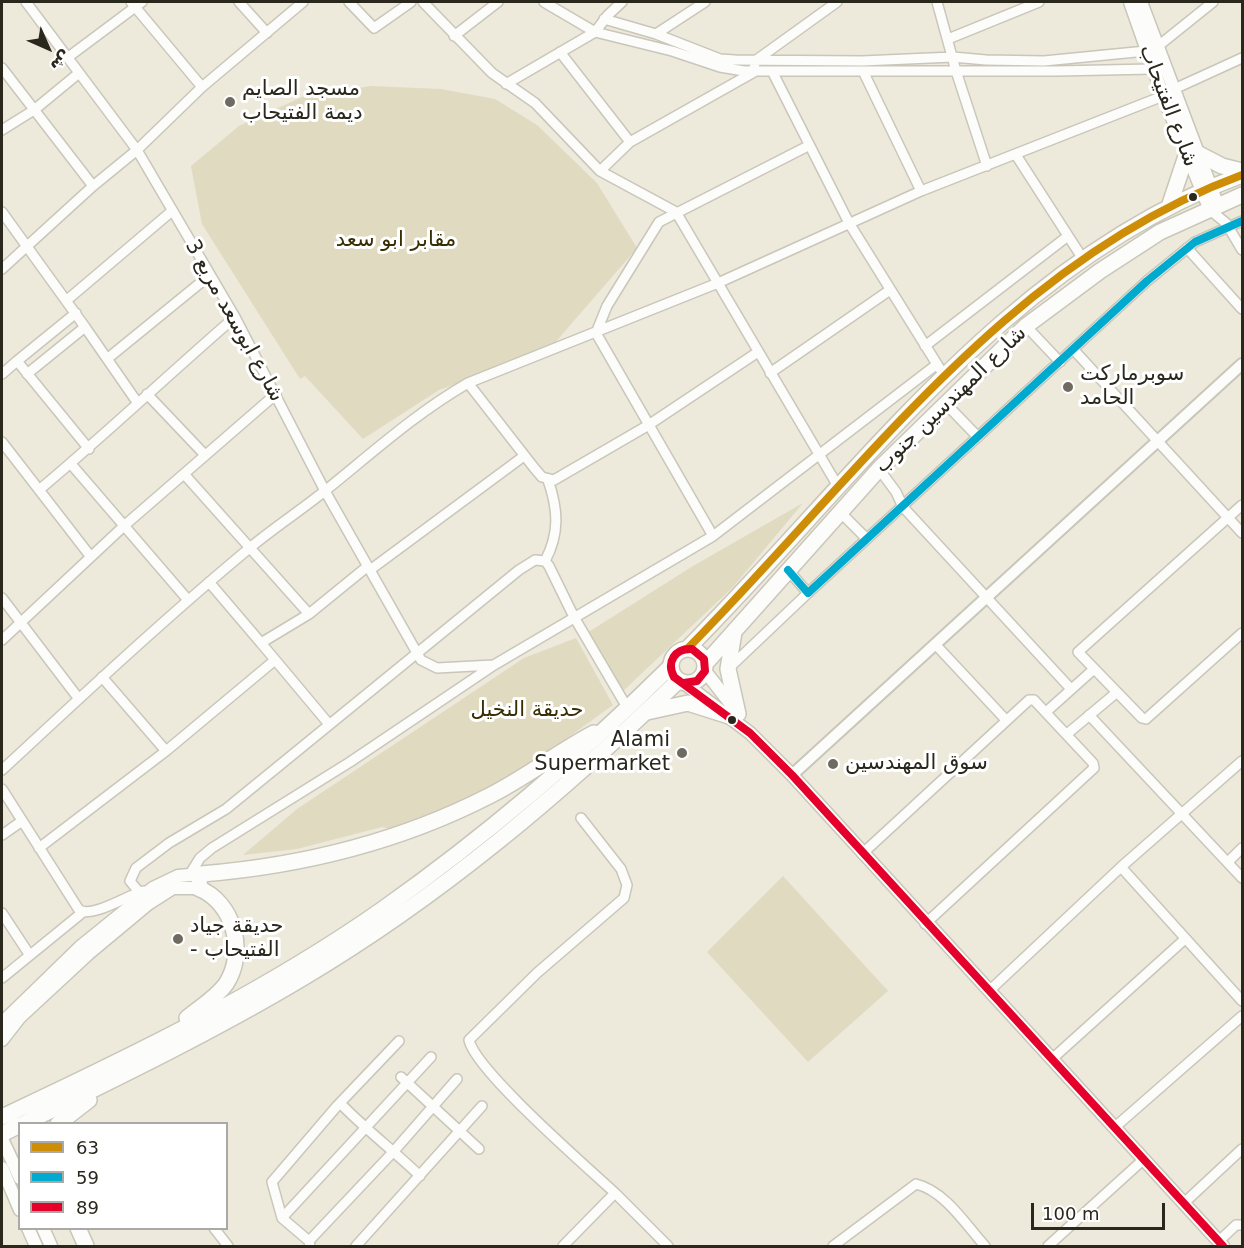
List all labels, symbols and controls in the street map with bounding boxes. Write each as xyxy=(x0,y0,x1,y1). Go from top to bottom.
north arrow xyxy=(18,18,78,78)
street label: شارع الفتيحاب xyxy=(1133,41,1203,171)
text: ش xyxy=(47,47,76,76)
place label: مسجد الصايم ديمة الفتيحاب xyxy=(242,77,363,127)
marker: مسجد الصايم ديمة الفتيحاب xyxy=(223,95,237,109)
unlabelled marker xyxy=(1187,191,1199,203)
park label: مقابر ابو سعد xyxy=(336,228,456,254)
street label: شارع ابوسعد مربع 3 xyxy=(179,236,289,406)
street label: شارع المهندسين جنوب xyxy=(870,321,1032,479)
place label: سوبرماركت الحامد xyxy=(1080,362,1184,412)
marker: سوبرماركت الحامد xyxy=(1061,380,1075,394)
park label: حديقة النخيل xyxy=(471,698,583,724)
unlabelled marker xyxy=(726,714,738,726)
place label: Alami Supermarket xyxy=(534,728,670,778)
marker: Alami Supermarket xyxy=(675,746,689,760)
place label: سوق المهندسين xyxy=(845,751,988,777)
marker: سوق المهندسين xyxy=(826,757,840,771)
place label: حديقة جياد - الفتيحاب xyxy=(190,914,283,964)
marker: حديقة جياد - الفتيحاب xyxy=(171,932,185,946)
legend xyxy=(18,1122,228,1230)
text: 63 xyxy=(76,1137,99,1158)
text: 59 xyxy=(76,1167,99,1188)
scale bar xyxy=(1034,1191,1168,1229)
text: 89 xyxy=(76,1197,99,1218)
text: 100 m xyxy=(1042,1203,1100,1224)

